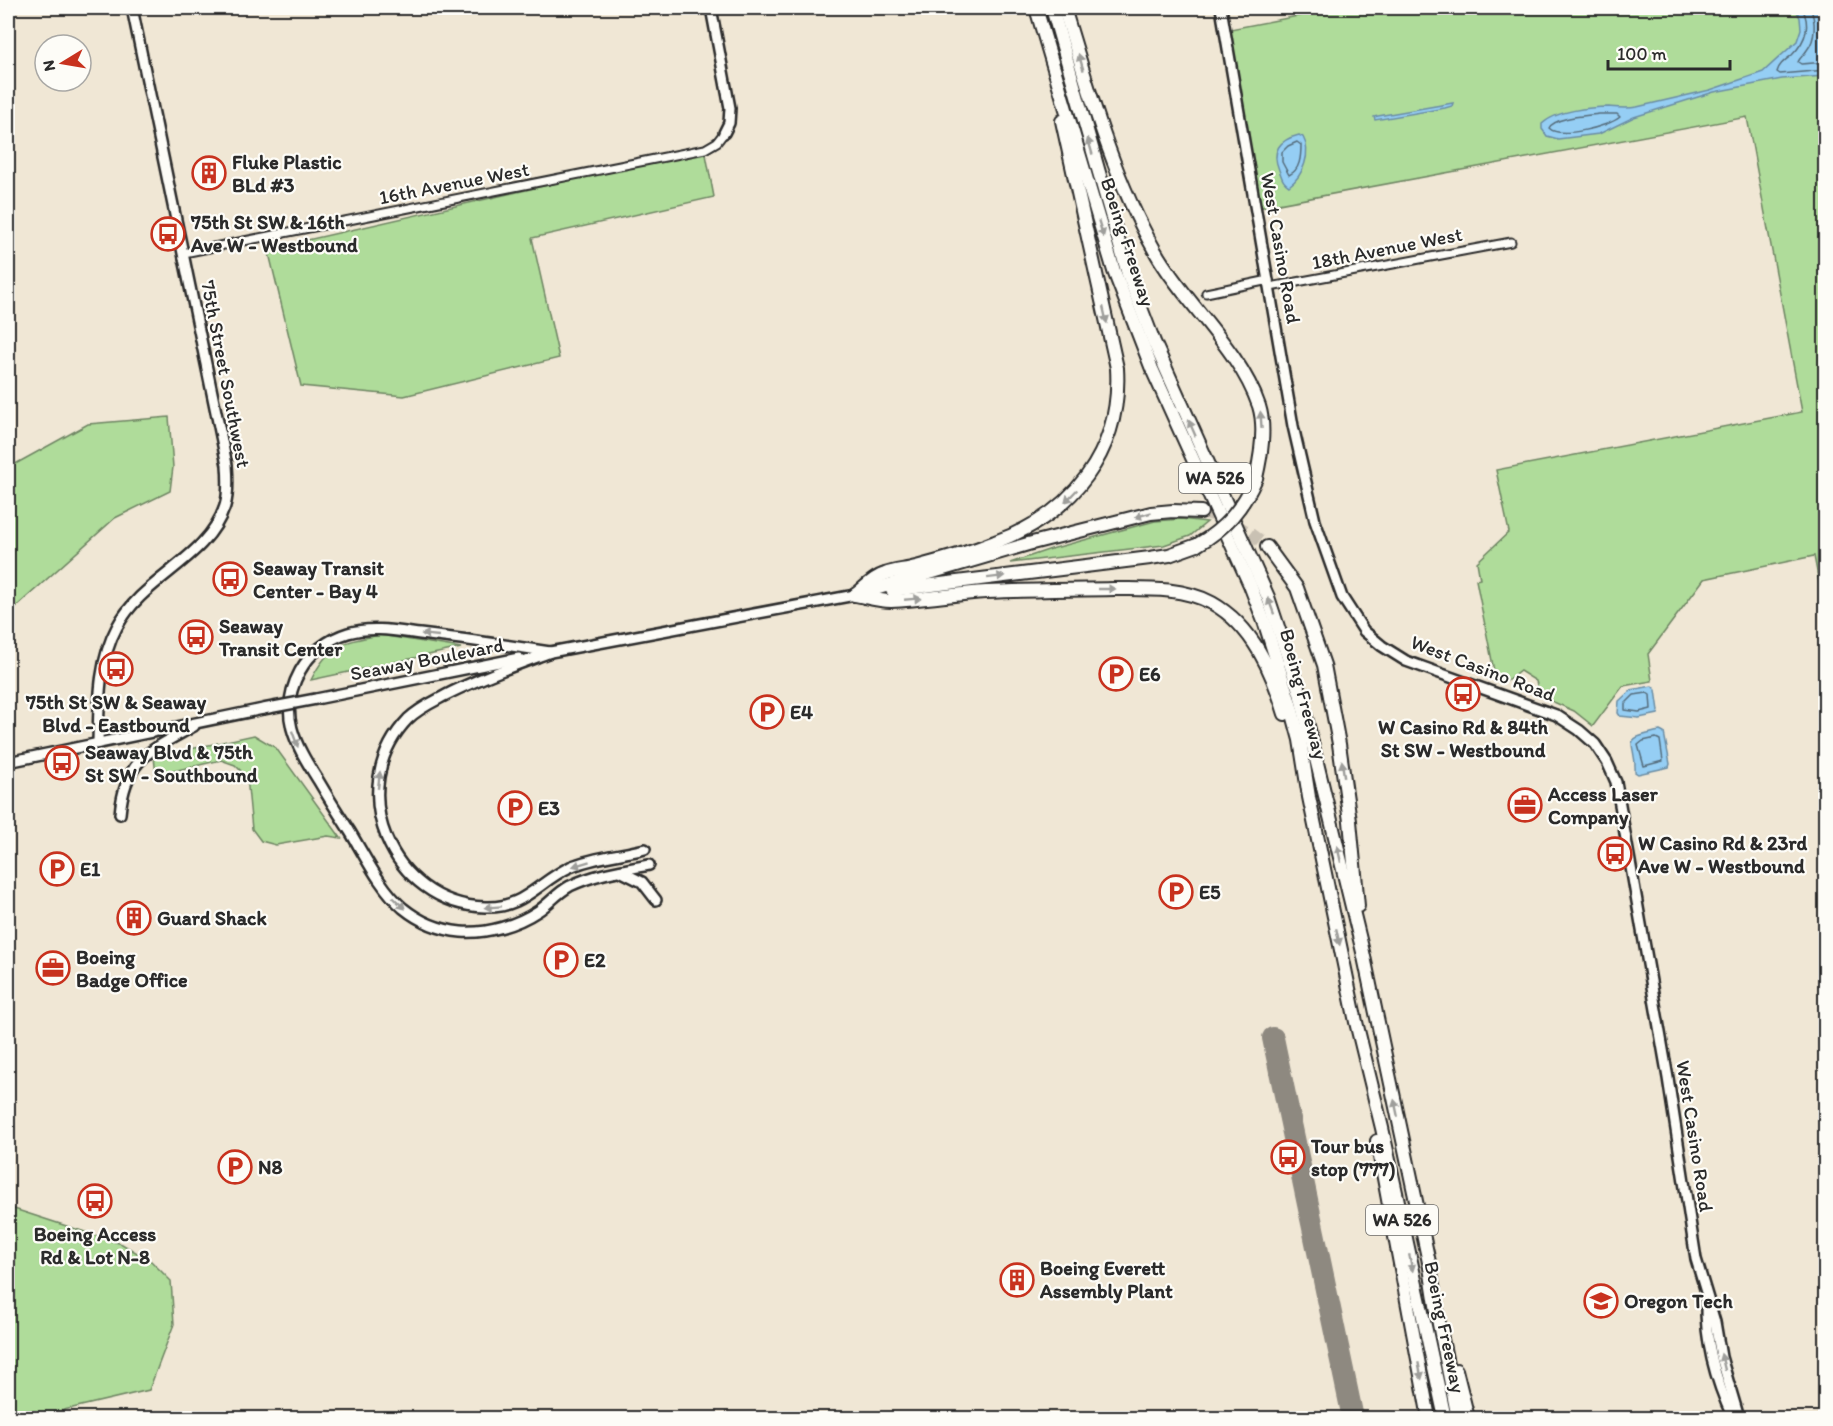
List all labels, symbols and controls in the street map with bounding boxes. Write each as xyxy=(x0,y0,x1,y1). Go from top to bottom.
north arrow xyxy=(33,33,93,93)
scale bar xyxy=(1608,33,1730,71)
text: 100 m xyxy=(1617,43,1667,65)
one-way arrow xyxy=(1076,53,1085,71)
text: N xyxy=(38,59,59,73)
one-way arrow xyxy=(1085,137,1094,155)
place label: Fluke Plastic BLd #3 xyxy=(232,150,342,197)
building icon: Fluke Plastic BLd #3 xyxy=(191,155,227,191)
street label: 16th Avenue West xyxy=(377,157,531,209)
street label: West Casino Road xyxy=(1256,171,1306,326)
street label: Boeing Freeway xyxy=(1096,174,1160,310)
place label: 75th St SW & 16th Ave W - Westbound xyxy=(190,210,358,257)
bus stop icon: 75th St SW & 16th Ave W - Westbound xyxy=(150,216,186,252)
one-way arrow xyxy=(1097,220,1106,238)
street label: 18th Avenue West xyxy=(1310,222,1464,274)
street label: 75th Street Southwest xyxy=(196,278,256,470)
one-way arrow xyxy=(1101,305,1111,324)
one-way arrow xyxy=(1256,411,1266,430)
one-way arrow xyxy=(1187,418,1197,436)
road number: WA 526 xyxy=(1179,463,1251,493)
one-way arrow xyxy=(1064,488,1078,502)
one-way arrow xyxy=(1133,511,1151,520)
place label: Seaway Transit Center - Bay 4 xyxy=(253,556,384,604)
bus stop icon: Seaway Transit Center - Bay 4 xyxy=(212,561,248,597)
one-way arrow xyxy=(987,572,1006,582)
one-way arrow xyxy=(1098,584,1117,594)
one-way arrow xyxy=(903,594,922,604)
one-way arrow xyxy=(1266,597,1275,615)
place label: Seaway Transit Center xyxy=(218,614,343,661)
bus stop icon: Seaway Transit Center xyxy=(178,619,214,655)
street label: Boeing Freeway xyxy=(1275,626,1333,763)
street label: West Casino Road xyxy=(1407,629,1559,707)
one-way arrow xyxy=(420,630,439,640)
street label: Seaway Boulevard xyxy=(348,632,506,686)
bus stop icon: 75th St SW & Seaway Blvd - Eastbound xyxy=(98,651,134,687)
parking icon: E6 xyxy=(1098,656,1134,692)
place label: E6 xyxy=(1139,662,1161,686)
bus stop icon: W Casino Rd & 84th St SW - Westbound xyxy=(1445,676,1481,712)
place label: 75th St SW & Seaway Blvd - Eastbound xyxy=(25,690,207,737)
parking icon: E4 xyxy=(749,694,785,730)
place label: E4 xyxy=(790,700,813,724)
place label: W Casino Rd & 84th St SW - Westbound xyxy=(1378,715,1549,762)
one-way arrow xyxy=(291,730,300,748)
place label: Seaway Blvd & 75th St SW - Southbound xyxy=(85,740,258,787)
bus stop icon: Seaway Blvd & 75th St SW - Southbound xyxy=(44,745,80,781)
one-way arrow xyxy=(1338,759,1348,778)
one-way arrow xyxy=(374,771,384,790)
place label: Access Laser Company xyxy=(1547,782,1659,830)
office icon: Access Laser Company xyxy=(1507,787,1543,823)
parking icon: E3 xyxy=(497,790,533,826)
place label: E3 xyxy=(538,796,560,820)
place label: W Casino Rd & 23rd Ave W - Westbound xyxy=(1637,831,1807,878)
bus stop icon: W Casino Rd & 23rd Ave W - Westbound xyxy=(1597,836,1633,872)
one-way arrow xyxy=(1334,845,1344,863)
parking icon: E1 xyxy=(39,851,75,887)
place label: E1 xyxy=(80,857,101,881)
one-way arrow xyxy=(572,860,590,869)
parking icon: E5 xyxy=(1158,874,1194,910)
place label: E5 xyxy=(1199,880,1221,904)
one-way arrow xyxy=(392,896,406,910)
building icon: Guard Shack xyxy=(116,900,152,936)
one-way arrow xyxy=(483,902,502,911)
place label: Guard Shack xyxy=(157,906,267,930)
one-way arrow xyxy=(1334,927,1343,946)
parking icon: E2 xyxy=(543,942,579,978)
place label: Boeing Badge Office xyxy=(76,945,188,993)
place label: E2 xyxy=(584,948,606,972)
office icon: Boeing Badge Office xyxy=(35,950,71,986)
street label: West Casino Road xyxy=(1671,1059,1719,1214)
one-way arrow xyxy=(1391,1098,1400,1117)
place label: Tour bus stop (777) xyxy=(1310,1134,1396,1182)
bus stop icon: Tour bus stop (777) xyxy=(1270,1139,1306,1175)
parking icon: N8 xyxy=(217,1149,253,1185)
place label: N8 xyxy=(258,1155,283,1179)
bus stop icon: Boeing Access Rd & Lot N-8 xyxy=(77,1183,113,1219)
road number: WA 526 xyxy=(1366,1205,1438,1235)
place label: Boeing Access Rd & Lot N-8 xyxy=(34,1222,156,1269)
one-way arrow xyxy=(1407,1254,1416,1273)
place label: Boeing Everett Assembly Plant xyxy=(1039,1256,1173,1304)
street label: Boeing Freeway xyxy=(1419,1259,1471,1396)
building icon: Boeing Everett Assembly Plant xyxy=(999,1262,1035,1298)
school or university icon: Oregon Tech xyxy=(1583,1283,1619,1319)
place label: Oregon Tech xyxy=(1624,1289,1733,1314)
one-way arrow xyxy=(1718,1353,1727,1371)
one-way arrow xyxy=(1415,1362,1425,1380)

